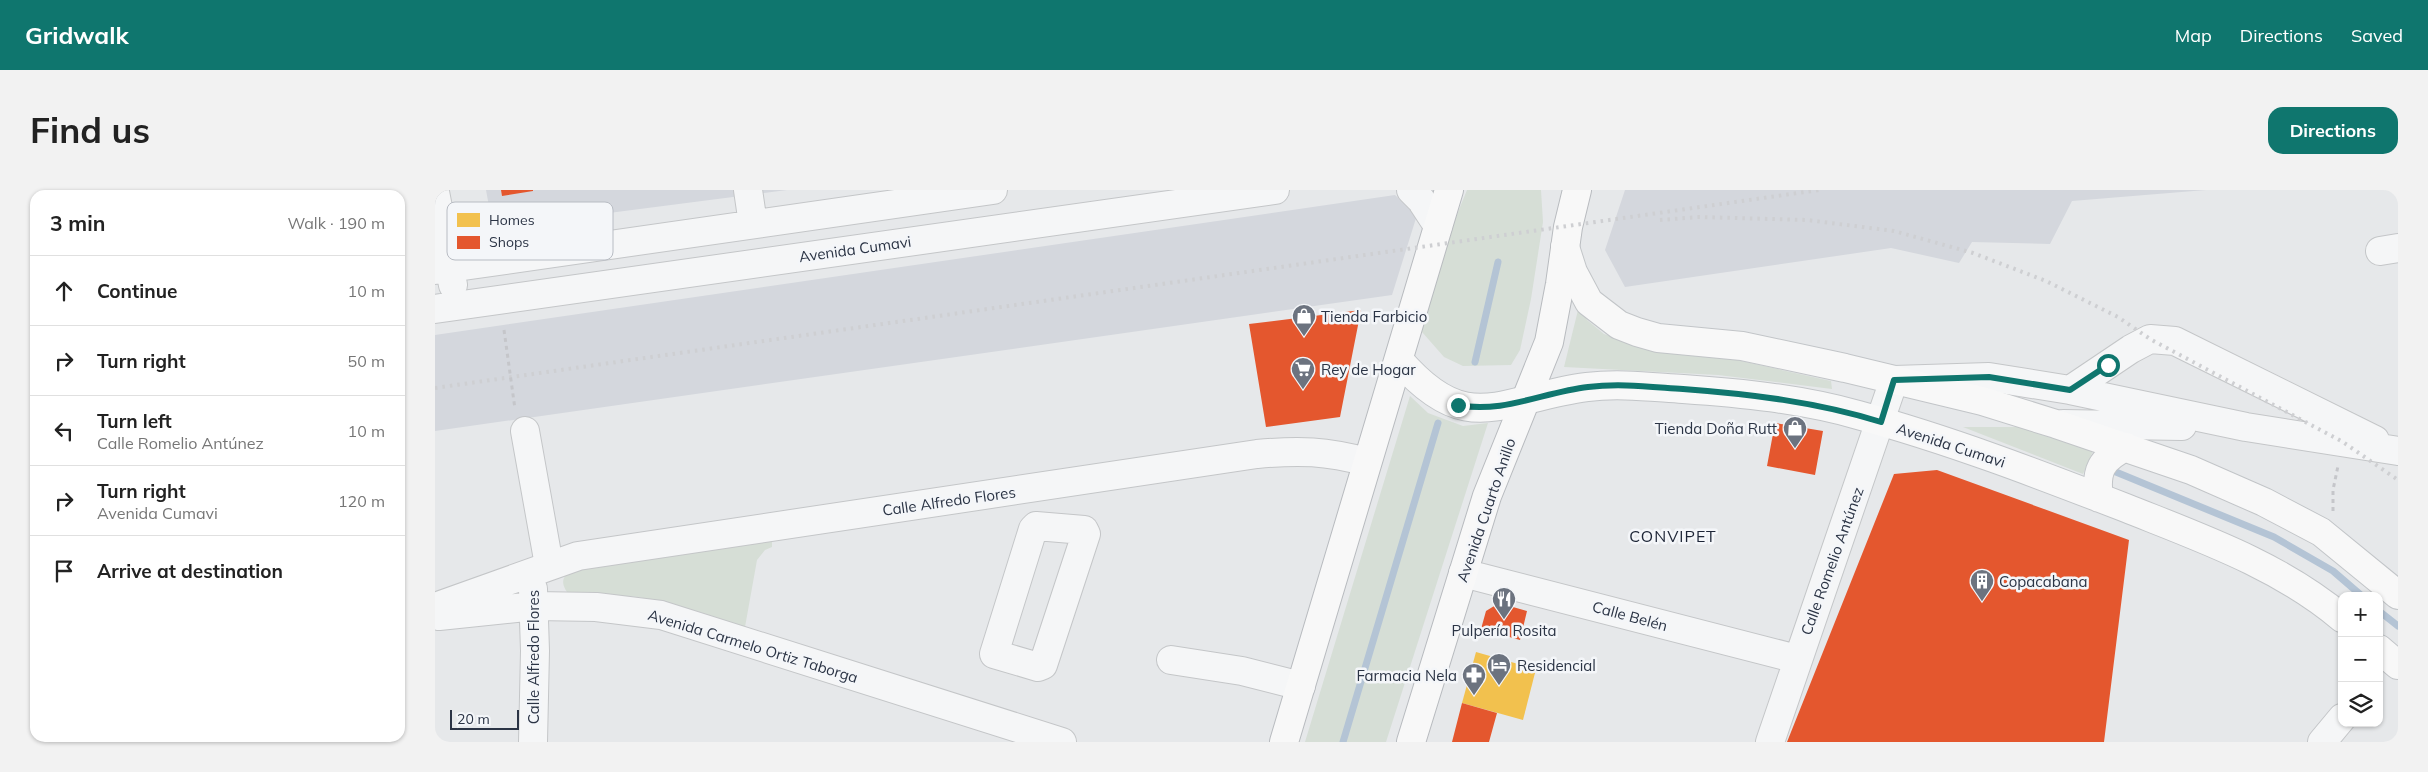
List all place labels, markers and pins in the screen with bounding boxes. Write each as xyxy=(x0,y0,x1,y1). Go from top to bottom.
shop icon: Tienda Farbicio xyxy=(1291,303,1317,337)
place label: Tienda Farbicio xyxy=(1321,307,1427,326)
supermarket icon: Rey de Hogar xyxy=(1290,356,1316,390)
place label: Rey de Hogar xyxy=(1321,360,1416,379)
shop icon: Tienda Doña Rutt xyxy=(1782,415,1808,449)
place label: Tienda Doña Rutt xyxy=(1655,419,1777,438)
building icon: Copacabana xyxy=(1969,568,1995,602)
place label: Copacabana xyxy=(1999,572,2087,591)
restaurant icon: Pulpería Rosita xyxy=(1491,586,1517,620)
place label: Pulpería Rosita xyxy=(1451,621,1557,640)
hotel icon: Residencial xyxy=(1486,652,1512,686)
place label: Residencial xyxy=(1517,656,1596,675)
pharmacy icon: Farmacia Nela xyxy=(1461,662,1487,696)
place label: Farmacia Nela xyxy=(1356,666,1457,685)

